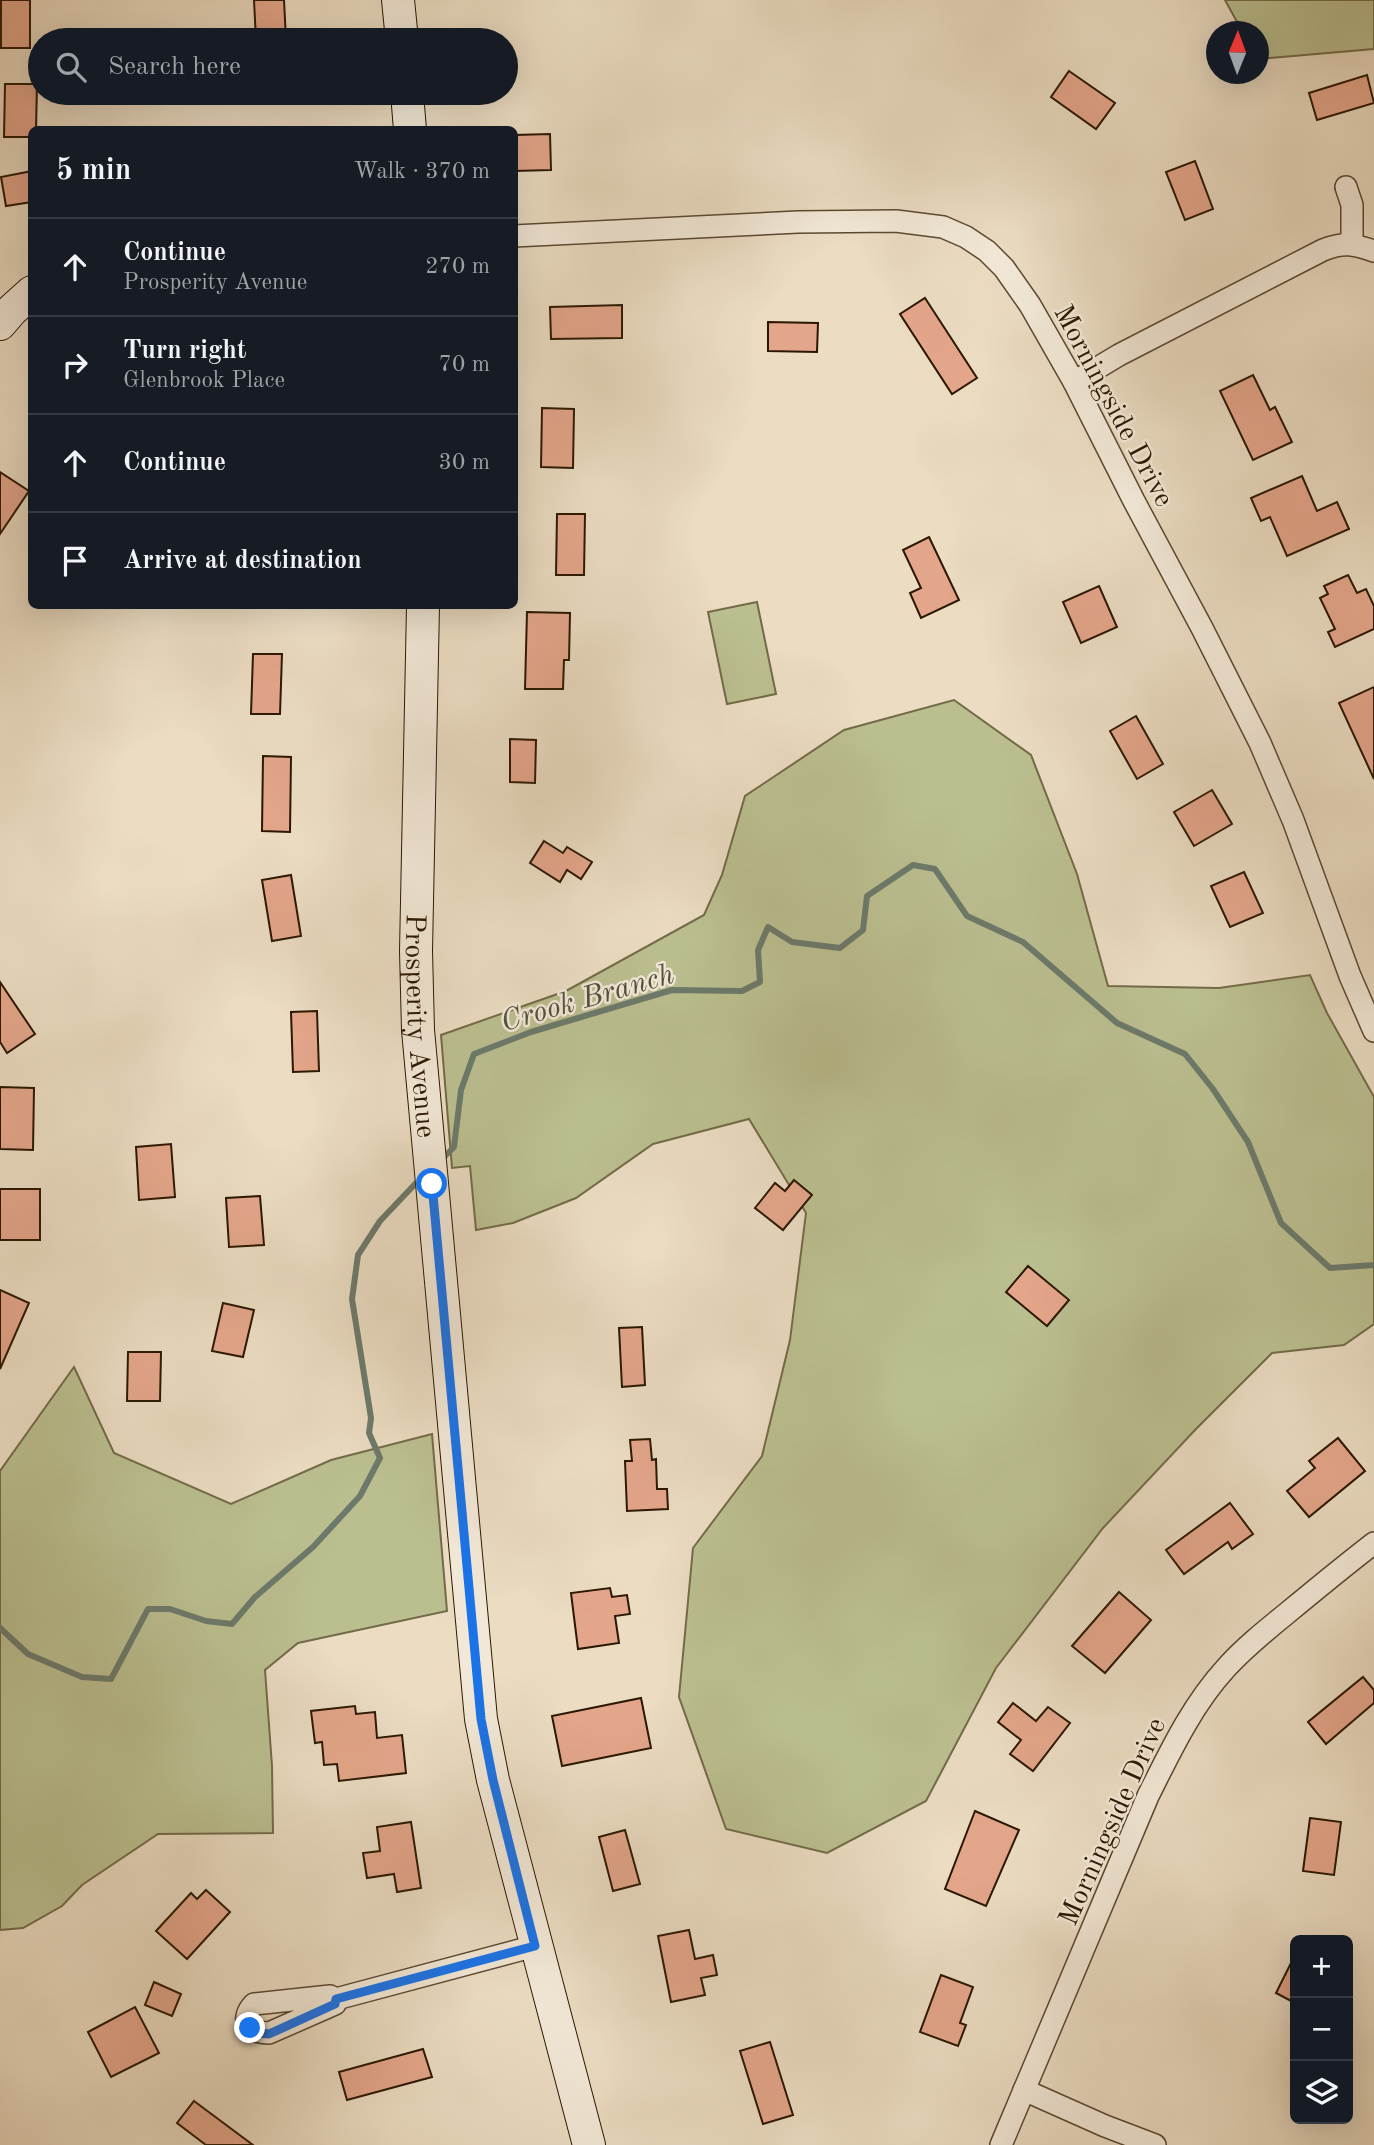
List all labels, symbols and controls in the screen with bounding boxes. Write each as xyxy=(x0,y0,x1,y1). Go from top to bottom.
north arrow xyxy=(1206,21,1269,84)
search box xyxy=(28,28,518,105)
icon: search xyxy=(52,48,90,86)
text: Search here xyxy=(108,54,241,80)
text: 5 min xyxy=(56,156,131,186)
text: Walk · 370 m xyxy=(354,160,490,183)
text: Continue xyxy=(123,240,226,266)
icon: ahead xyxy=(56,248,94,286)
text: 270 m xyxy=(425,255,490,278)
text: Prosperity Avenue xyxy=(123,271,307,294)
street label: Morningside Drive xyxy=(1047,301,1177,512)
text: Turn right xyxy=(123,338,246,364)
icon: right xyxy=(56,346,94,384)
text: 70 m xyxy=(439,353,490,376)
text: Glenbrook Place xyxy=(123,369,285,392)
icon: ahead xyxy=(56,444,94,482)
text: Continue xyxy=(123,450,226,476)
text: 30 m xyxy=(439,451,490,474)
icon: arrive xyxy=(56,542,94,580)
text: Arrive at destination xyxy=(123,548,362,574)
street label: Prosperity Avenue xyxy=(399,913,439,1139)
water label: Crook Branch xyxy=(498,960,678,1038)
route start xyxy=(416,1168,447,1199)
street label: Morningside Drive xyxy=(1055,1714,1172,1930)
map controls xyxy=(1290,1935,1353,2124)
button: + xyxy=(1290,1935,1353,1998)
button: − xyxy=(1290,1998,1353,2061)
route end xyxy=(234,2012,265,2043)
button: layers xyxy=(1290,2061,1353,2124)

